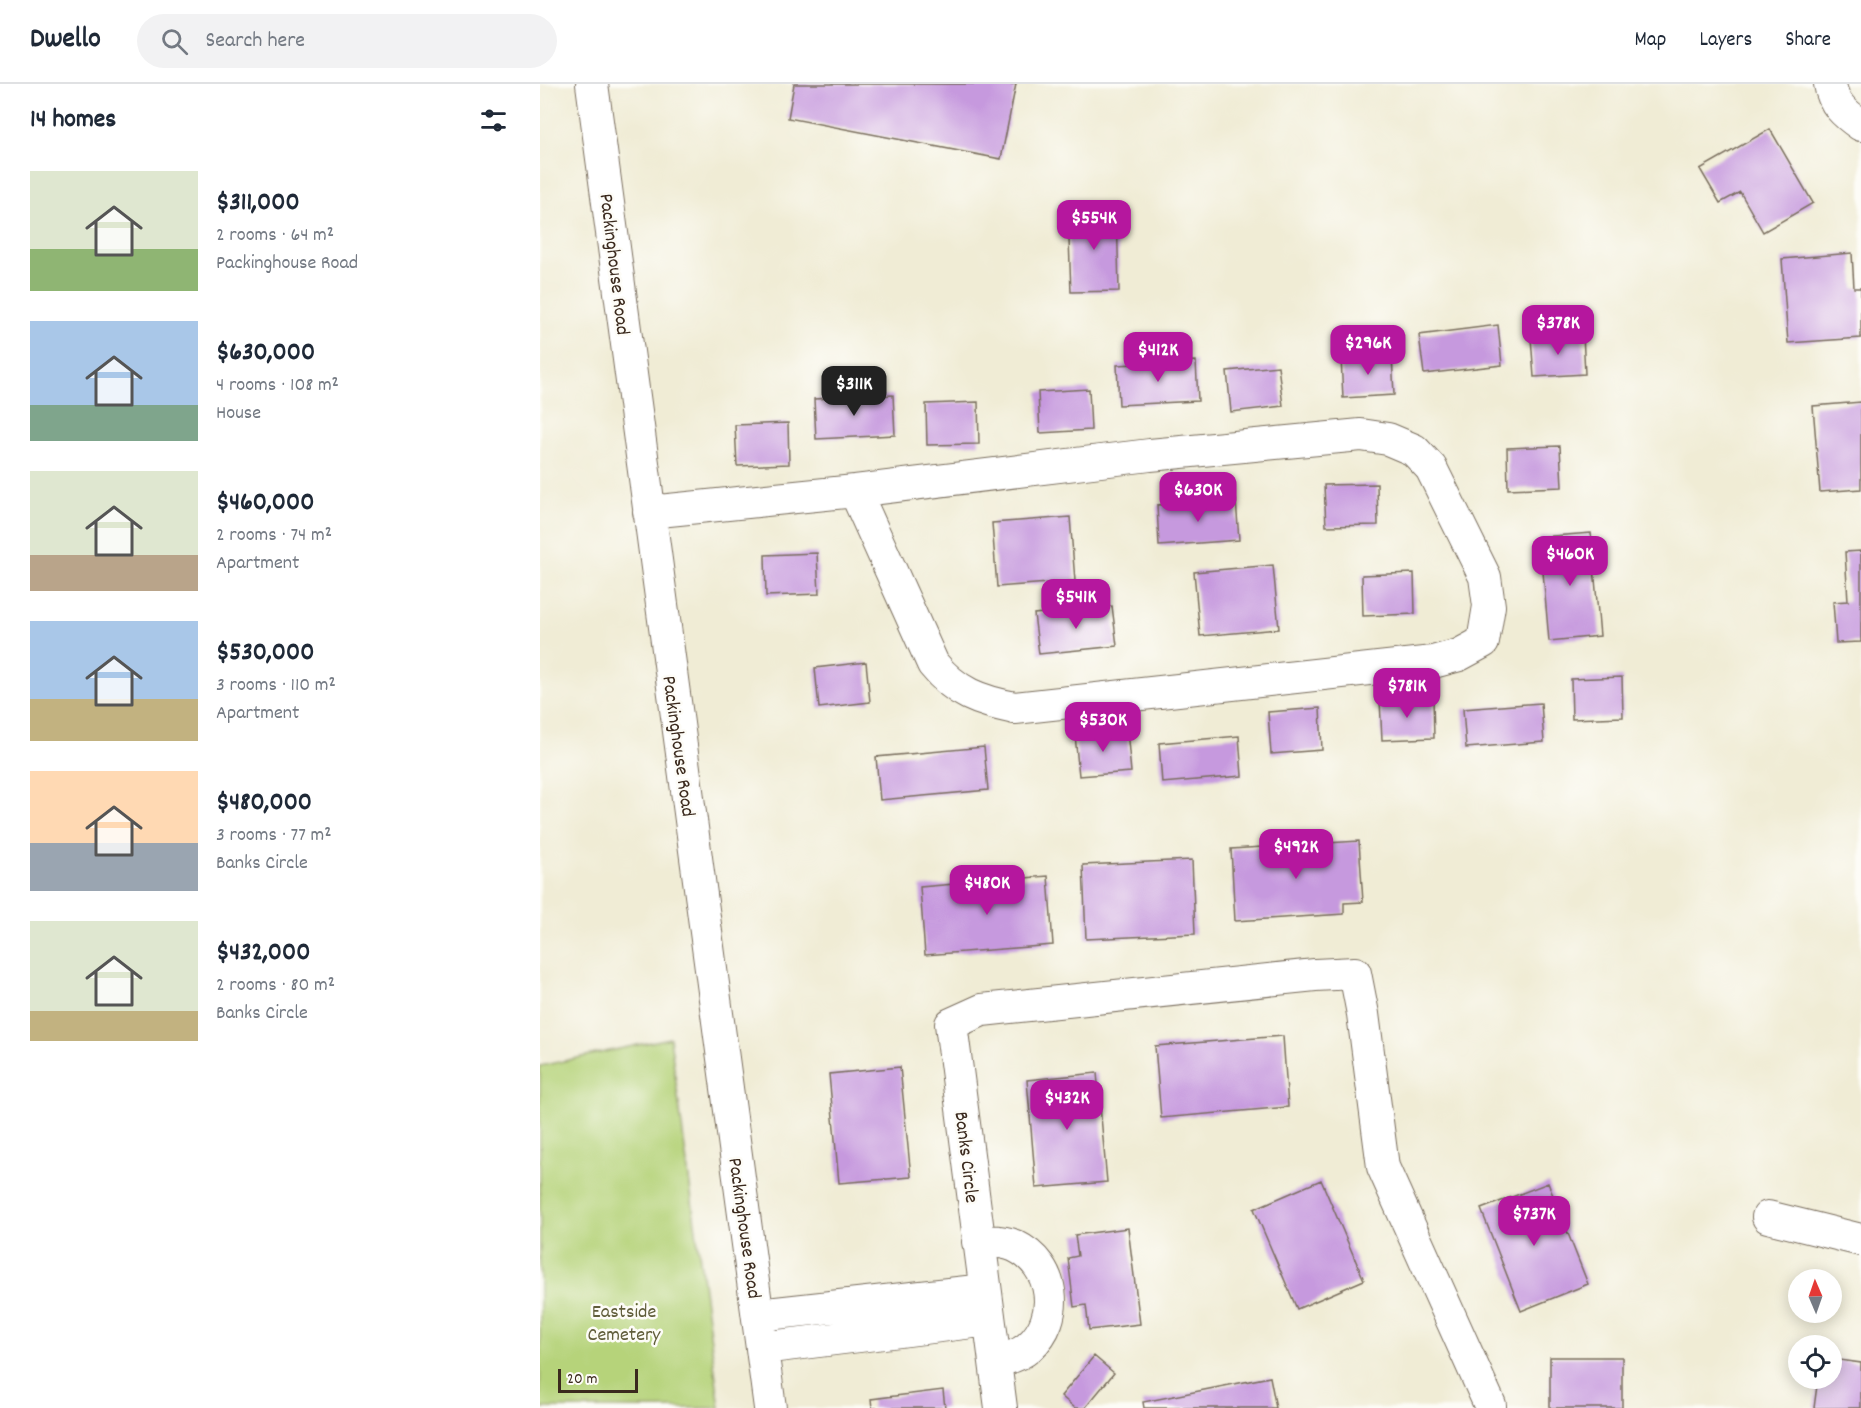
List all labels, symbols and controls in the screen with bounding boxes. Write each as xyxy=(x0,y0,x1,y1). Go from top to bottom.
search box xyxy=(137,14,557,68)
text: Dwello xyxy=(30,21,101,61)
icon: search xyxy=(158,25,191,58)
text: Search here xyxy=(206,26,305,57)
text: Map xyxy=(1635,26,1666,56)
text: Layers xyxy=(1699,26,1752,56)
text: Share xyxy=(1785,26,1831,56)
text: 14 homes xyxy=(30,102,116,139)
icon: filters xyxy=(477,104,510,137)
text: $311,000 xyxy=(216,185,300,222)
street label: Packinghouse Road xyxy=(590,192,636,337)
icon: home xyxy=(78,195,150,267)
pin: $554K xyxy=(1052,200,1136,251)
text: $554K xyxy=(1071,205,1117,233)
text: 2 rooms · 64 m² xyxy=(216,222,334,250)
text: Packinghouse Road xyxy=(216,250,358,278)
pin: $378K xyxy=(1516,305,1600,356)
text: $378K xyxy=(1536,310,1580,338)
pin: $296K xyxy=(1326,325,1410,376)
text: $296K xyxy=(1344,330,1392,358)
pin: $412K xyxy=(1116,332,1200,383)
text: $630,000 xyxy=(216,335,315,372)
text: $412K xyxy=(1138,337,1178,365)
icon: home xyxy=(78,345,150,417)
pin: $311K xyxy=(812,366,896,417)
text: $311K xyxy=(835,371,873,399)
text: 4 rooms · 108 m² xyxy=(216,372,339,400)
text: House xyxy=(216,400,261,428)
pin: $630K xyxy=(1156,472,1240,523)
text: $630K xyxy=(1174,477,1222,505)
text: $460,000 xyxy=(216,485,314,522)
icon: home xyxy=(78,495,150,567)
text: 2 rooms · 74 m² xyxy=(216,522,332,550)
pin: $460K xyxy=(1528,536,1612,587)
text: $460K xyxy=(1546,541,1594,569)
text: Apartment xyxy=(216,550,299,578)
pin: $541K xyxy=(1034,579,1118,630)
text: $541K xyxy=(1055,584,1097,612)
text: $530,000 xyxy=(216,635,314,672)
icon: home xyxy=(78,645,150,717)
pin: $781K xyxy=(1365,668,1449,719)
text: 3 rooms · 110 m² xyxy=(216,672,336,700)
text: $781K xyxy=(1387,673,1427,701)
street label: Packinghouse Road xyxy=(653,674,701,819)
text: Apartment xyxy=(216,700,299,728)
pin: $530K xyxy=(1061,702,1145,753)
text: $530K xyxy=(1079,707,1127,735)
text: $480,000 xyxy=(216,785,312,822)
icon: home xyxy=(78,795,150,867)
text: 3 rooms · 77 m² xyxy=(216,822,332,850)
pin: $492K xyxy=(1254,829,1338,880)
text: $492K xyxy=(1273,834,1319,862)
text: Banks Circle xyxy=(216,850,308,878)
pin: $480K xyxy=(945,865,1029,916)
text: $480K xyxy=(964,870,1010,898)
text: $432,000 xyxy=(216,935,310,972)
icon: home xyxy=(78,945,150,1017)
text: 2 rooms · 80 m² xyxy=(216,972,335,1000)
text: Banks Circle xyxy=(216,1000,308,1028)
pin: $432K xyxy=(1025,1080,1109,1131)
text: $432K xyxy=(1044,1085,1090,1113)
street label: Banks Circle xyxy=(946,1110,985,1205)
street label: Packinghouse Road xyxy=(719,1156,767,1301)
pin: $737K xyxy=(1492,1196,1576,1247)
text: $737K xyxy=(1512,1201,1556,1229)
north arrow xyxy=(1788,1269,1842,1323)
map controls xyxy=(1788,1269,1842,1389)
park label: Eastside Cemetery xyxy=(588,1299,661,1350)
button: locate xyxy=(1788,1335,1842,1389)
scale bar xyxy=(558,1366,638,1394)
text: 20 m xyxy=(567,1368,597,1391)

